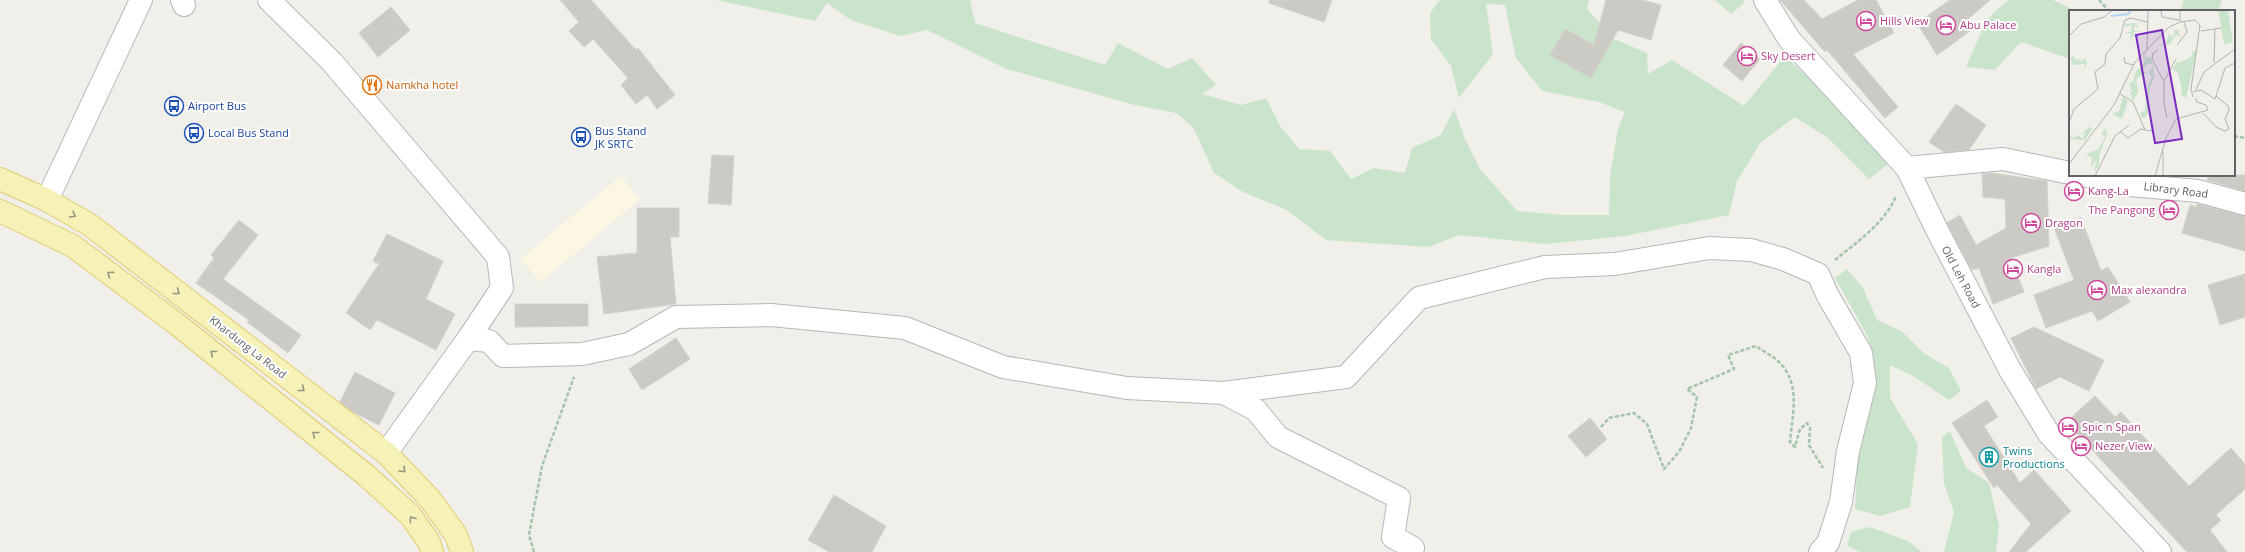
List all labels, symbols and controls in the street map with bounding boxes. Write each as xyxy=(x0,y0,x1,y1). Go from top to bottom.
hotel icon: Hills View xyxy=(1855,10,1877,32)
inset map xyxy=(2069,10,2235,176)
place label: Hills View xyxy=(1880,13,1929,28)
hotel icon: Abu Palace xyxy=(1935,14,1957,36)
place label: Abu Palace xyxy=(1960,17,2016,32)
hotel icon: Sky Desert xyxy=(1736,45,1758,67)
place label: Sky Desert xyxy=(1761,48,1815,63)
restaurant icon: Namkha hotel xyxy=(361,74,383,96)
place label: Namkha hotel xyxy=(386,77,458,92)
bus stop icon: Airport Bus xyxy=(163,95,185,117)
place label: Airport Bus xyxy=(188,98,246,113)
bus stop icon: Local Bus Stand xyxy=(183,122,205,144)
place label: Bus Stand JK SRTC xyxy=(594,123,647,151)
place label: Local Bus Stand xyxy=(208,125,289,140)
bus stop icon: Bus Stand JK SRTC xyxy=(570,126,592,148)
street label: Library Road xyxy=(2143,178,2209,201)
hotel icon: Kang-La xyxy=(2063,180,2085,202)
place label: Kang-La xyxy=(2088,183,2129,198)
hotel icon: The Pangong xyxy=(2158,199,2180,221)
place label: The Pangong xyxy=(2088,202,2155,217)
one-way arrow xyxy=(68,210,76,218)
hotel icon: Dragon xyxy=(2020,212,2042,234)
place label: Dragon xyxy=(2045,215,2083,230)
street label: Old Leh Road xyxy=(1939,243,1984,311)
hotel icon: Kangla xyxy=(2002,258,2024,280)
place label: Kangla xyxy=(2027,261,2061,276)
one-way arrow xyxy=(107,271,114,278)
hotel icon: Max alexandra xyxy=(2086,279,2108,301)
place label: Max alexandra xyxy=(2111,282,2187,297)
one-way arrow xyxy=(173,287,180,294)
street label: Khardung La Road xyxy=(207,312,290,381)
one-way arrow xyxy=(210,350,217,357)
one-way arrow xyxy=(297,385,304,392)
hotel icon: Spic n Span xyxy=(2057,416,2079,438)
place label: Spic n Span xyxy=(2082,419,2141,434)
one-way arrow xyxy=(312,431,319,438)
hotel icon: Nezer View xyxy=(2070,435,2092,457)
place label: Nezer View xyxy=(2095,438,2153,453)
place label: Twins Productions xyxy=(2003,443,2065,471)
building icon: Twins Productions xyxy=(1978,446,2000,468)
one-way arrow xyxy=(398,465,406,473)
one-way arrow xyxy=(410,516,417,523)

